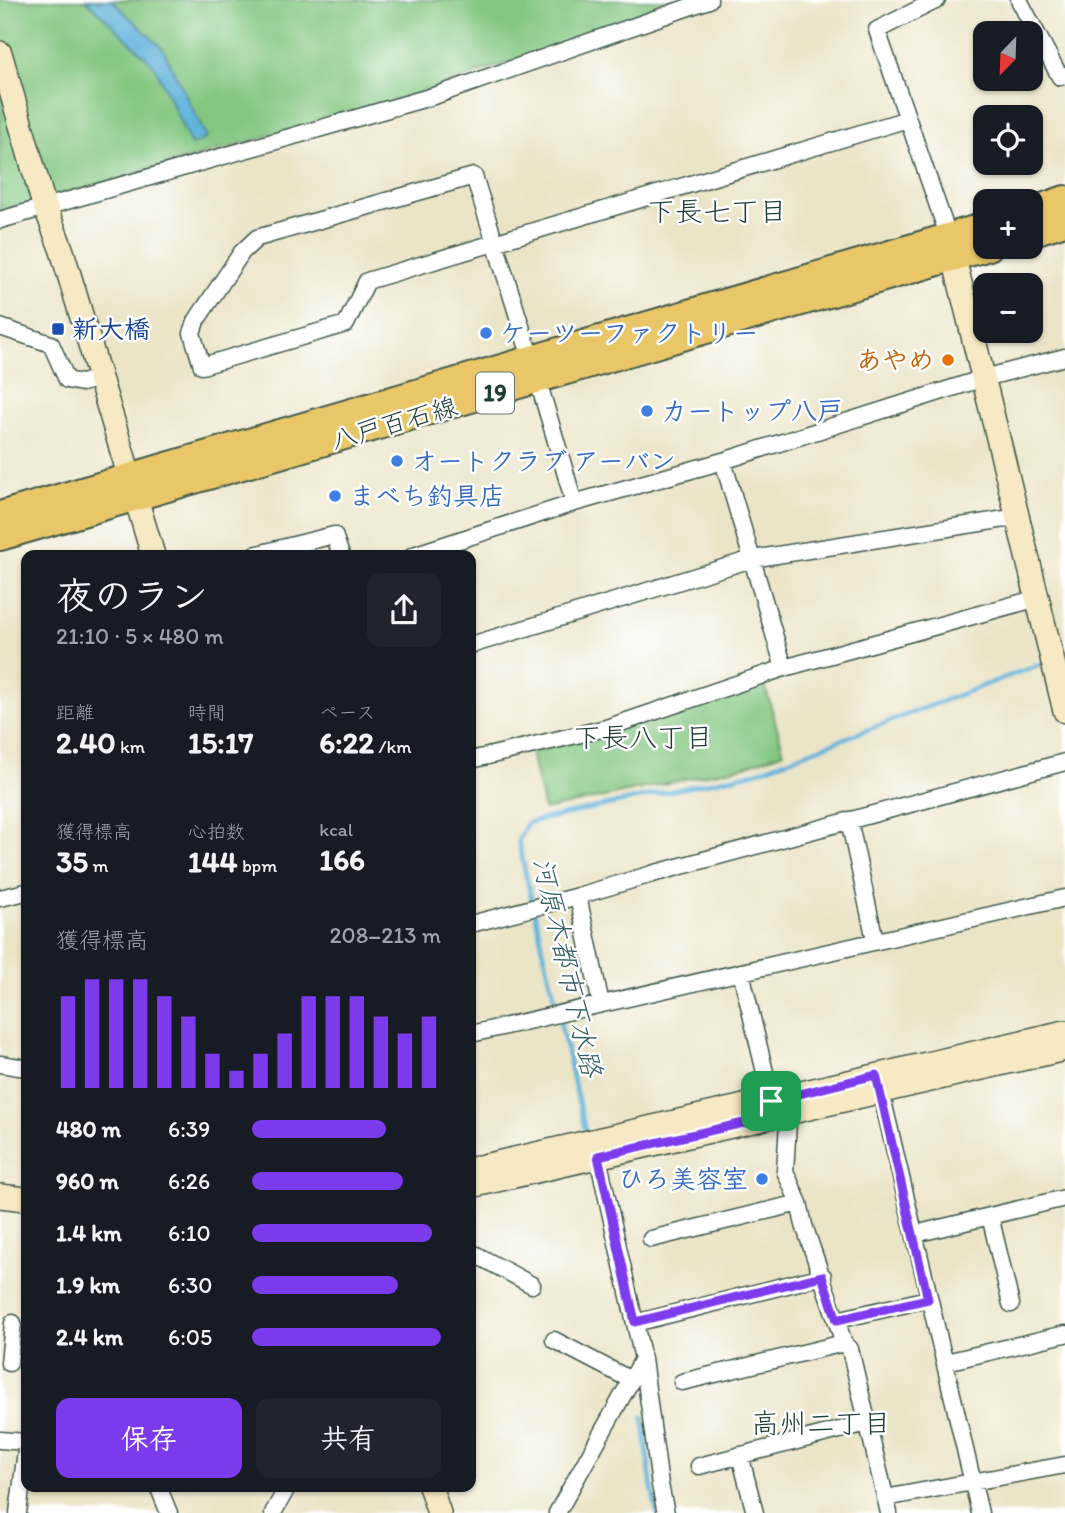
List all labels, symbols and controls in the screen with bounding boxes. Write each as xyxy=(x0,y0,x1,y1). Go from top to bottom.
north arrow xyxy=(973,21,1043,91)
map controls xyxy=(973,21,1043,343)
button: locate xyxy=(973,105,1043,175)
button: + xyxy=(973,189,1043,259)
district label: 下長七丁目 xyxy=(647,194,787,228)
button: − xyxy=(973,273,1043,343)
place label: 新大橋 xyxy=(72,313,150,345)
place label: ケーツーファクトリー xyxy=(500,317,758,349)
marker: 新大橋 xyxy=(50,321,66,337)
marker: ケーツーファクトリー xyxy=(478,325,494,341)
place label: あやめ xyxy=(856,344,934,376)
marker: あやめ xyxy=(940,352,956,368)
road number: 19 xyxy=(476,372,514,414)
street label: 八戸百石線 xyxy=(327,390,461,456)
place label: カートップ八戸 xyxy=(661,395,843,427)
marker: カートップ八戸 xyxy=(639,403,655,419)
place label: オートクラブ アーバン xyxy=(411,445,676,477)
marker: オートクラブ アーバン xyxy=(389,453,405,469)
place label: まべち釣具店 xyxy=(349,480,505,512)
marker: まべち釣具店 xyxy=(327,488,343,504)
text: 夜のラン xyxy=(56,573,208,619)
button: share xyxy=(367,573,441,647)
text: 21:10 · 5 × 480 m xyxy=(56,622,224,650)
text: 距離 xyxy=(56,701,94,724)
text: 時間 xyxy=(188,701,226,724)
text: ペース xyxy=(319,701,375,724)
district label: 下長八丁目 xyxy=(573,720,713,754)
text: 2.40 xyxy=(56,724,116,761)
text: 15:17 xyxy=(188,724,253,761)
text: 6:22 xyxy=(319,724,374,761)
text: km xyxy=(116,735,145,758)
text: /km xyxy=(374,735,412,758)
text: kcal xyxy=(319,818,353,841)
text: 獲得標高 xyxy=(56,820,132,843)
text: 心拍数 xyxy=(188,820,245,843)
text: 166 xyxy=(319,841,365,878)
text: 35 xyxy=(56,843,88,880)
text: 144 xyxy=(188,843,238,880)
text: m xyxy=(88,854,108,877)
text: bpm xyxy=(238,854,277,877)
water label: 河原木都市下水路 xyxy=(526,854,610,1082)
text: 208–213 m xyxy=(329,921,441,949)
text: 獲得標高 xyxy=(56,926,148,954)
pin xyxy=(741,1071,801,1131)
icon: arrive xyxy=(752,1082,790,1120)
text: 480 m xyxy=(56,1115,121,1143)
text: 6:39 xyxy=(168,1115,210,1143)
place label: ひろ美容室 xyxy=(618,1163,748,1195)
text: 960 m xyxy=(56,1167,119,1195)
text: 6:26 xyxy=(168,1167,210,1195)
marker: ひろ美容室 xyxy=(754,1171,770,1187)
text: 1.4 km xyxy=(56,1219,122,1247)
text: 6:10 xyxy=(168,1219,211,1247)
text: 1.9 km xyxy=(56,1271,120,1299)
text: 6:30 xyxy=(168,1271,213,1299)
text: 2.4 km xyxy=(56,1323,123,1351)
text: 6:05 xyxy=(168,1323,212,1351)
button: 保存 xyxy=(56,1398,242,1478)
button: 共有 xyxy=(256,1398,441,1478)
district label: 高州二丁目 xyxy=(751,1406,891,1440)

